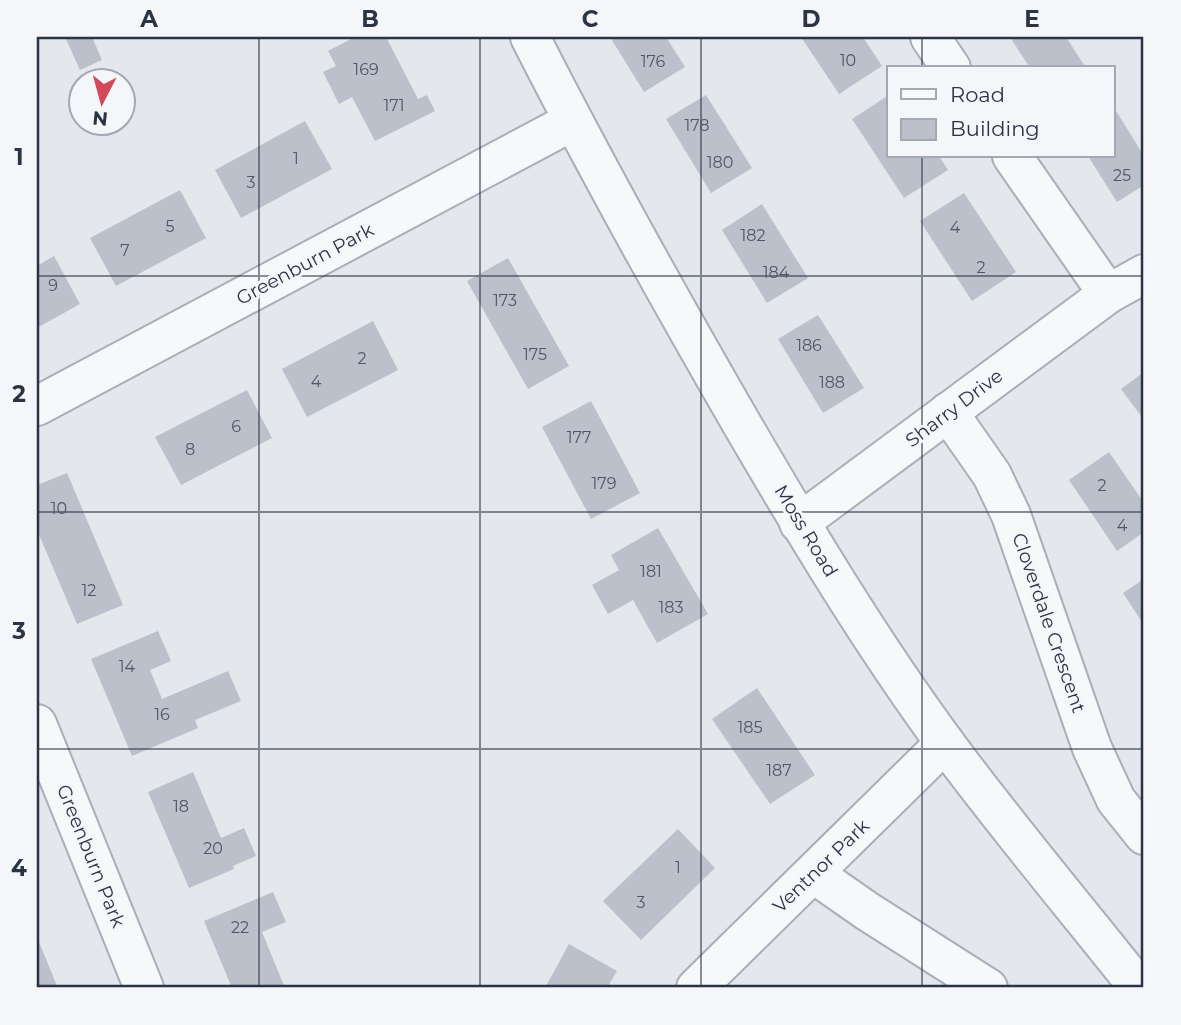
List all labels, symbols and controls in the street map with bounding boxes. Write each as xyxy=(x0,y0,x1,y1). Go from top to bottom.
text: A xyxy=(139,5,158,33)
text: B xyxy=(361,5,379,33)
text: C xyxy=(582,5,599,33)
text: D xyxy=(802,5,821,33)
text: E xyxy=(1024,5,1040,33)
house number: 10 xyxy=(840,51,856,70)
house number: 176 xyxy=(641,52,666,71)
house number: 169 xyxy=(353,60,379,79)
north arrow xyxy=(66,66,136,136)
legend xyxy=(887,66,1114,158)
text: Road xyxy=(950,82,1005,107)
house number: 171 xyxy=(383,96,405,115)
text: N xyxy=(91,106,109,131)
house number: 178 xyxy=(684,116,710,135)
text: Building xyxy=(950,116,1040,141)
text: 1 xyxy=(14,143,24,171)
house number: 1 xyxy=(293,149,299,168)
house number: 180 xyxy=(707,153,733,172)
house number: 25 xyxy=(1113,166,1131,185)
house number: 3 xyxy=(246,173,256,192)
house number: 5 xyxy=(165,217,175,236)
street label: Greenburn Park xyxy=(232,218,378,310)
house number: 4 xyxy=(950,218,961,237)
house number: 182 xyxy=(740,226,766,245)
house number: 7 xyxy=(120,241,130,260)
house number: 2 xyxy=(976,258,986,277)
house number: 184 xyxy=(763,263,790,282)
house number: 9 xyxy=(48,276,58,295)
house number: 173 xyxy=(493,291,517,310)
house number: 186 xyxy=(796,336,822,355)
house number: 175 xyxy=(523,345,547,364)
house number: 2 xyxy=(357,349,367,368)
street label: Sharry Drive xyxy=(901,364,1007,452)
house number: 4 xyxy=(311,372,322,391)
house number: 188 xyxy=(819,373,845,392)
text: 2 xyxy=(12,380,26,408)
house number: 6 xyxy=(231,417,241,436)
house number: 177 xyxy=(567,428,591,447)
house number: 8 xyxy=(185,440,195,459)
house number: 179 xyxy=(592,474,616,493)
house number: 2 xyxy=(1097,476,1107,495)
street label: Moss Road xyxy=(770,481,842,581)
house number: 10 xyxy=(51,499,67,518)
house number: 4 xyxy=(1117,516,1128,535)
street label: Cloverdale Crescent xyxy=(1007,530,1091,716)
house number: 181 xyxy=(640,562,662,581)
house number: 12 xyxy=(82,581,96,600)
house number: 183 xyxy=(658,598,684,617)
text: 3 xyxy=(11,617,26,645)
house number: 14 xyxy=(119,657,136,676)
house number: 16 xyxy=(154,705,170,724)
house number: 185 xyxy=(737,718,763,737)
house number: 187 xyxy=(766,761,792,780)
street label: Greenburn Park xyxy=(52,781,130,931)
house number: 18 xyxy=(173,797,189,816)
street label: Ventnor Park xyxy=(768,814,874,918)
house number: 20 xyxy=(203,839,223,858)
text: 4 xyxy=(11,854,27,882)
house number: 1 xyxy=(675,858,681,877)
house number: 3 xyxy=(636,893,646,912)
house number: 22 xyxy=(231,918,249,937)

